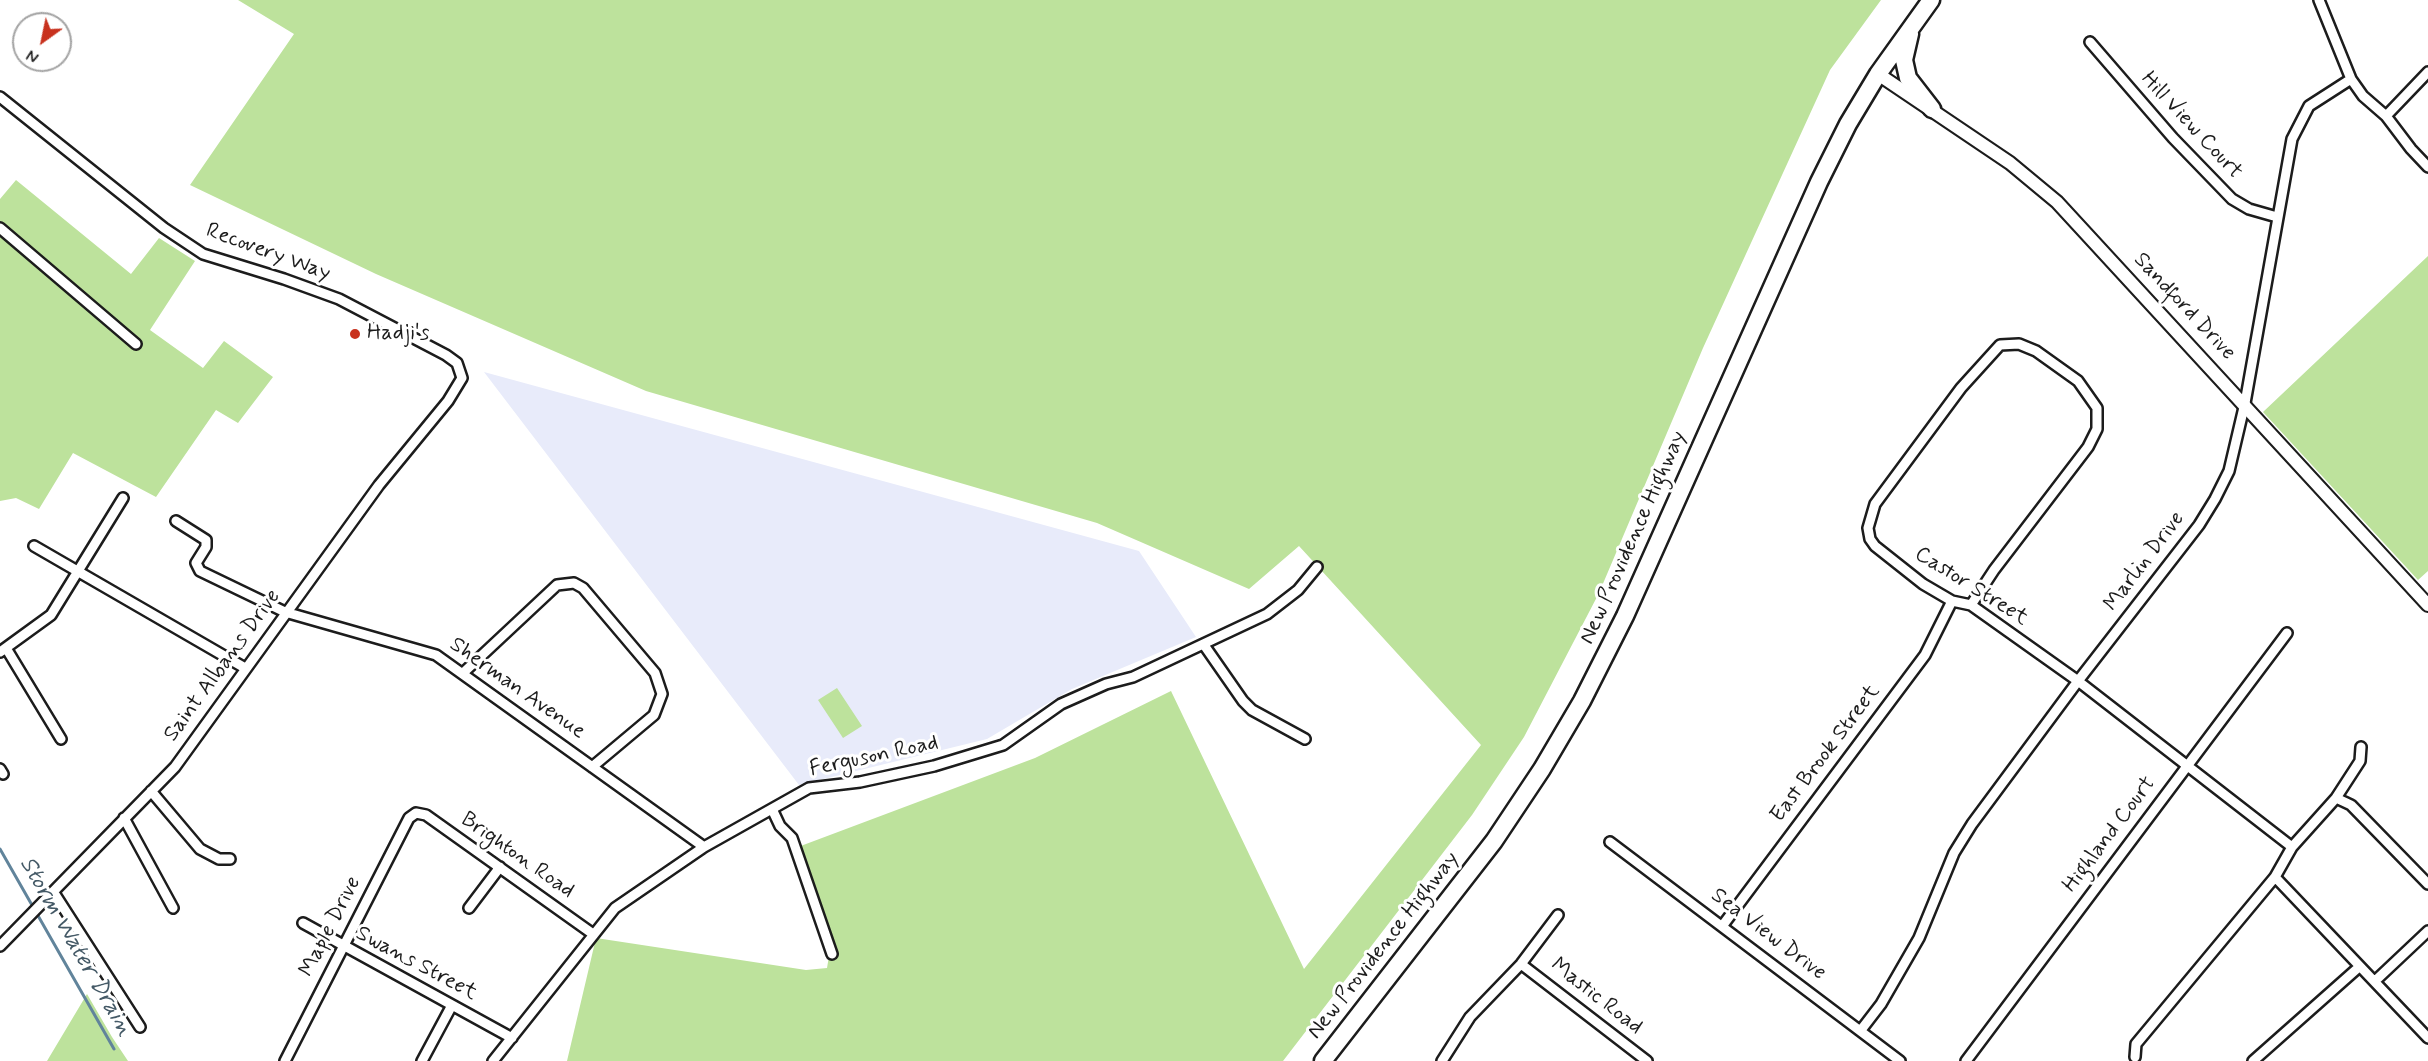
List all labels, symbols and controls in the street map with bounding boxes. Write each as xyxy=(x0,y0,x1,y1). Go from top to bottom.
north arrow xyxy=(12,12,72,72)
text: N xyxy=(23,44,43,68)
street label: Hill View Court xyxy=(2135,67,2247,185)
street label: Recovery Way xyxy=(202,218,334,288)
street label: Sandford Drive xyxy=(2127,248,2241,366)
place label: Hadji's xyxy=(367,321,430,347)
marker: Hadji's xyxy=(348,327,362,341)
street label: New Providence Highway xyxy=(1575,427,1693,649)
street label: Marlin Drive xyxy=(2099,507,2191,617)
street label: Castor Street xyxy=(1909,542,2033,632)
street label: Saint Albans Drive xyxy=(159,585,287,747)
street label: Sherman Avenue xyxy=(444,632,590,746)
street label: East Brook Street xyxy=(1766,680,1886,828)
street label: Ferguson Road xyxy=(807,730,941,784)
street label: Highland Court xyxy=(2058,772,2162,898)
street label: Brighton Road xyxy=(455,807,579,905)
street label: New Providence Highway xyxy=(1303,847,1465,1045)
water label: Storm Water Drain xyxy=(12,852,138,1042)
street label: Maple Drive xyxy=(294,872,368,982)
street label: Sea View Drive xyxy=(1705,883,1831,987)
street label: Swans Street xyxy=(351,921,481,1007)
street label: Mastic Road xyxy=(1545,953,1647,1041)

